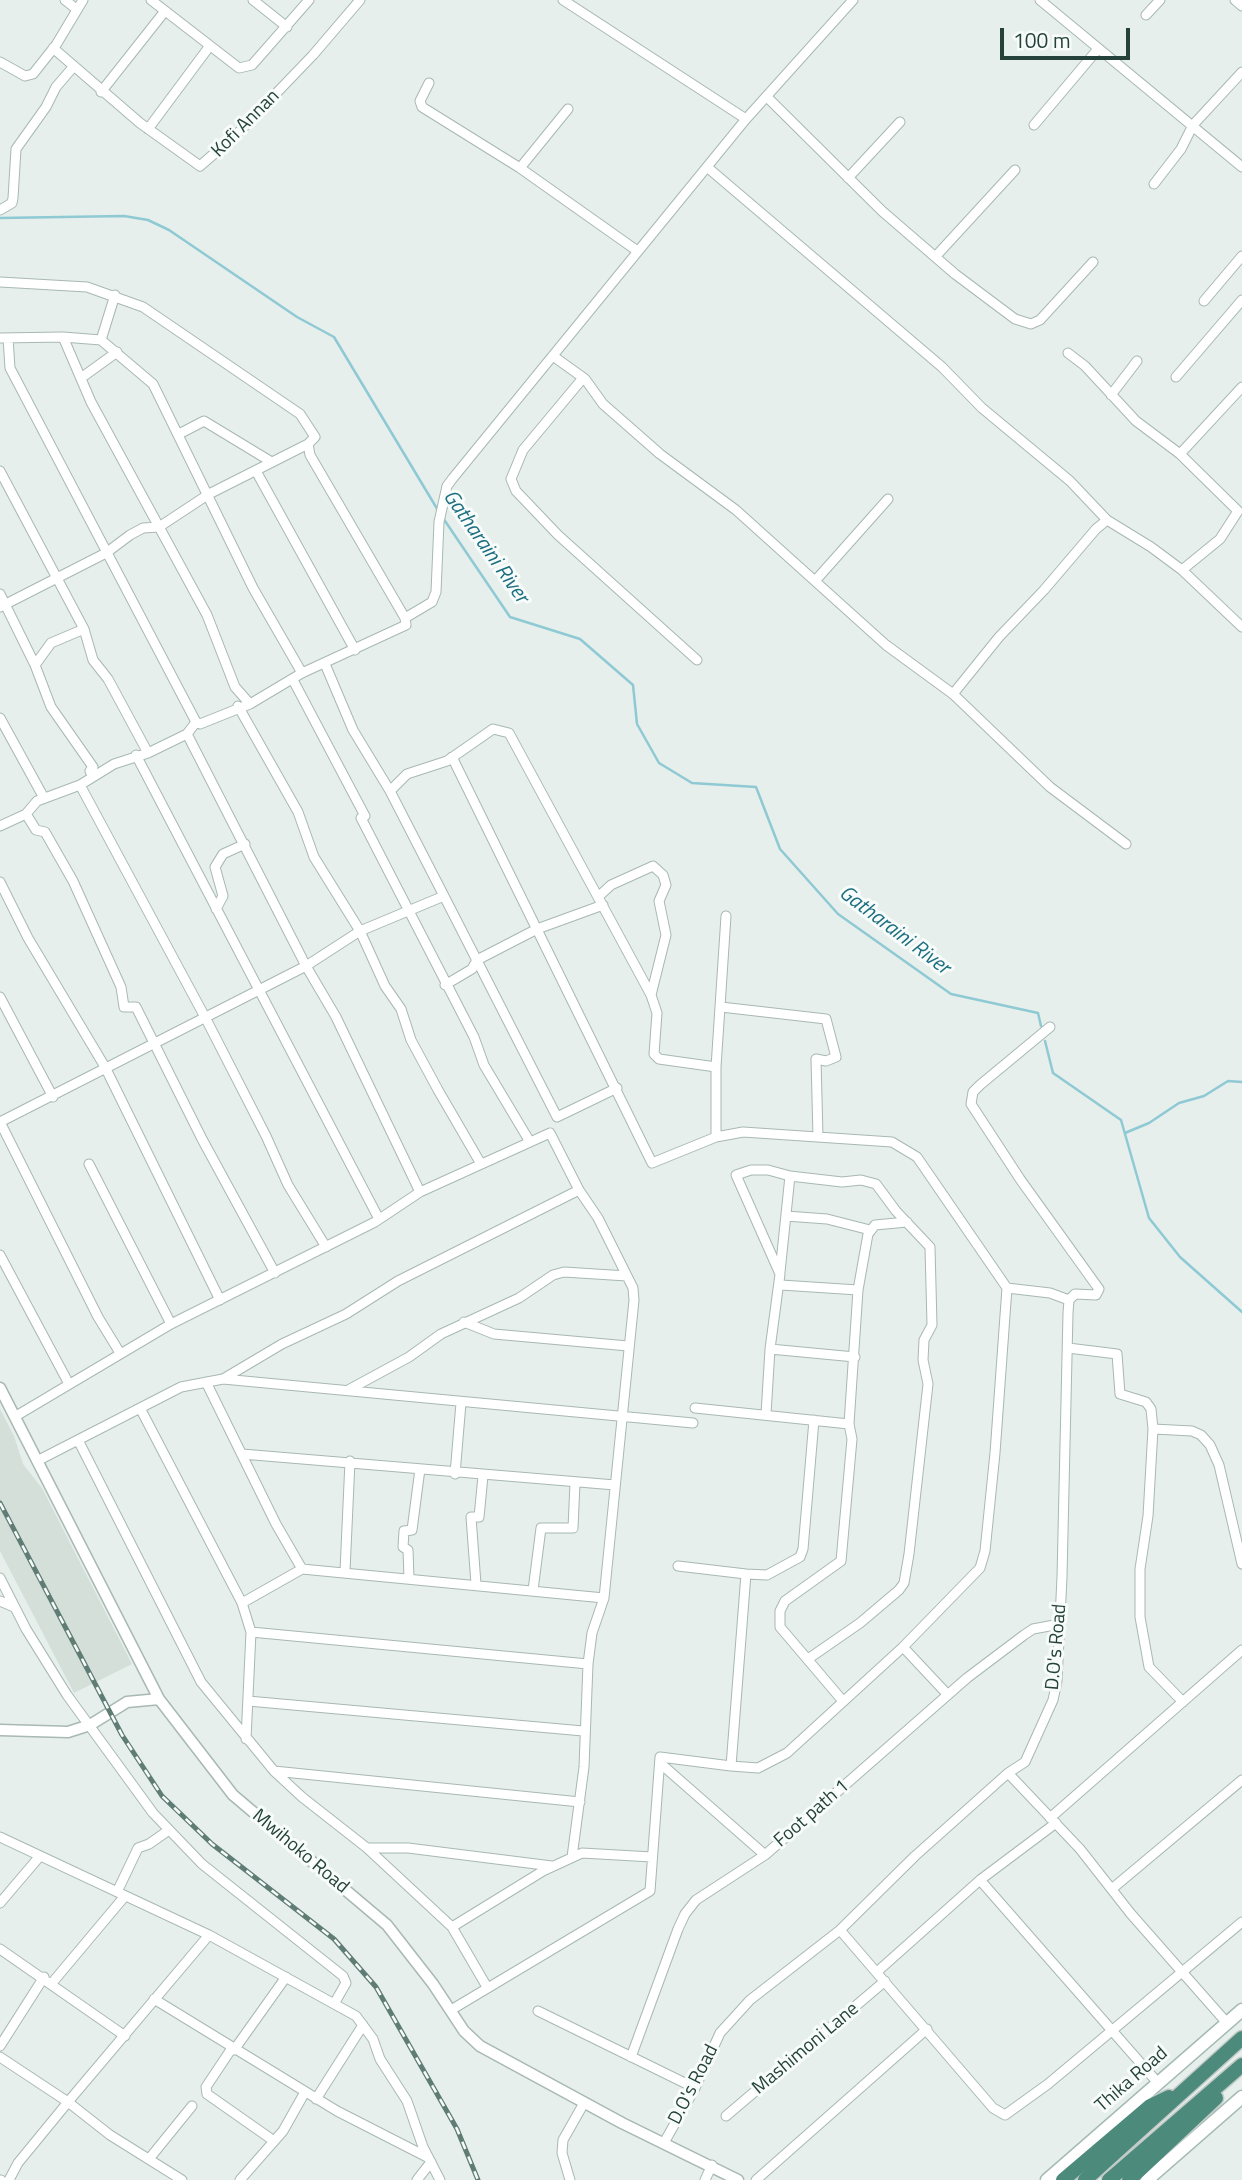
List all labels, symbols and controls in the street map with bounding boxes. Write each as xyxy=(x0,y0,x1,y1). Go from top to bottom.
scale bar xyxy=(1004,14,1134,58)
text: 100 m xyxy=(1013,24,1070,56)
street label: Kofi Annan xyxy=(207,85,285,163)
water label: Gatharaini River xyxy=(437,485,533,609)
water label: Gatharaini River xyxy=(833,881,955,981)
street label: D.O's Road xyxy=(1042,1603,1072,1691)
street label: Foot path 1 xyxy=(770,1775,854,1853)
street label: Mwihoko Road xyxy=(247,1805,353,1899)
street label: Mashimoni Lane xyxy=(748,1998,864,2100)
street label: D.O's Road xyxy=(664,2041,724,2129)
street label: Thika Road xyxy=(1091,2042,1173,2118)

